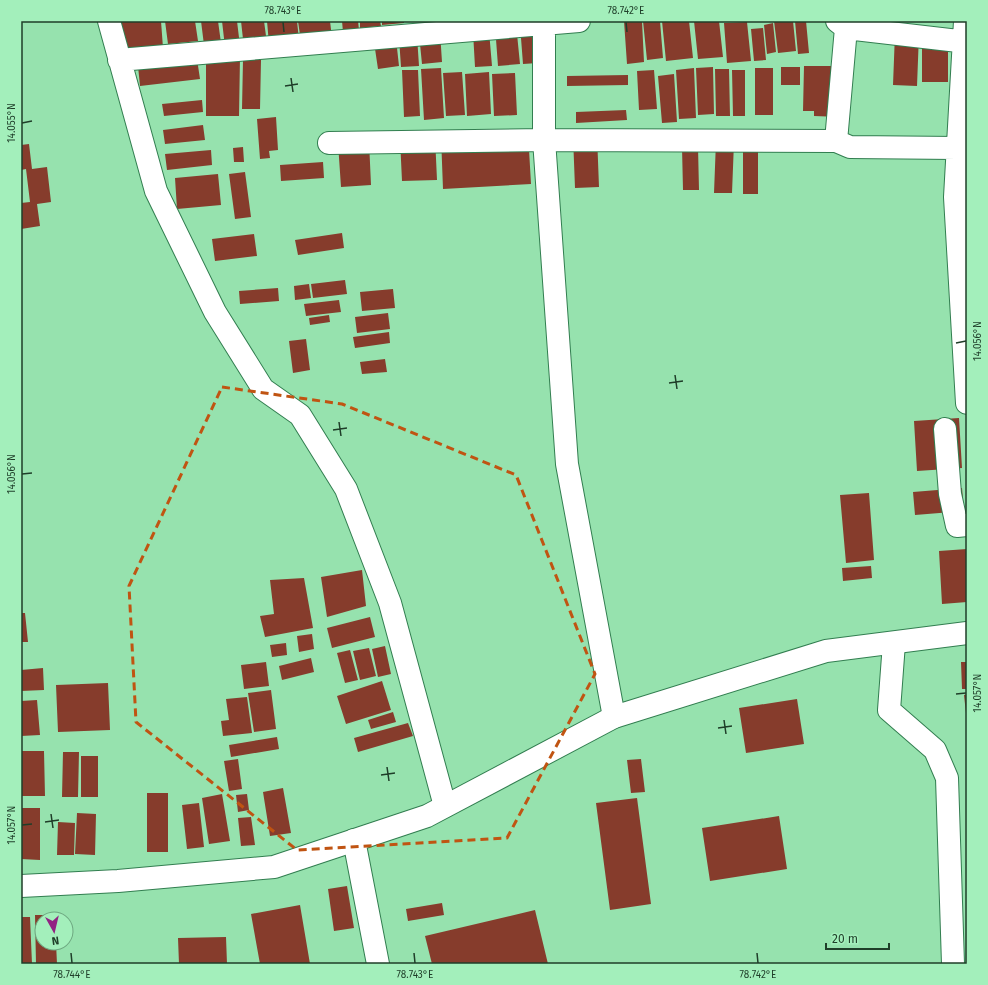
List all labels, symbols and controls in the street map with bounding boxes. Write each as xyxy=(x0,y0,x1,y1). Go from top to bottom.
text: 78.743°E xyxy=(265,5,301,17)
text: 78.742°E xyxy=(608,5,644,17)
text: 14.055°N xyxy=(6,103,18,143)
text: 14.056°N xyxy=(972,321,984,361)
text: 14.056°N xyxy=(6,454,18,494)
text: 14.057°N xyxy=(972,674,984,712)
text: 14.057°N xyxy=(6,806,18,844)
north arrow xyxy=(34,911,74,951)
scale bar xyxy=(826,925,889,951)
text: 20 m xyxy=(832,932,858,946)
text: N xyxy=(51,933,60,947)
text: 78.744°E xyxy=(53,969,91,981)
text: 78.743°E xyxy=(397,969,433,981)
text: 78.742°E xyxy=(740,969,776,981)

